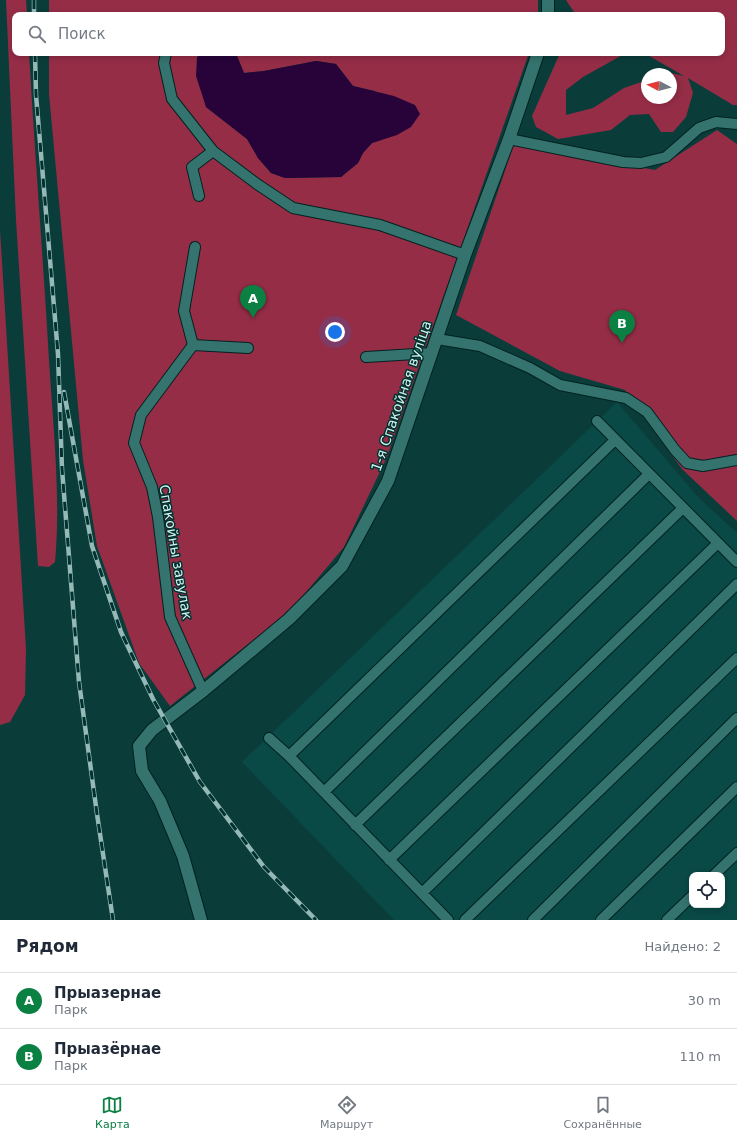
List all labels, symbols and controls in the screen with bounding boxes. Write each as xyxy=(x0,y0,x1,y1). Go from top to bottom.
search box xyxy=(12,12,725,56)
icon: search xyxy=(26,23,48,45)
text: Поиск xyxy=(58,25,106,43)
north arrow xyxy=(641,68,677,104)
pin: A xyxy=(240,285,266,318)
pin: B xyxy=(609,310,635,343)
street label: 1-я Спакойная вуліца xyxy=(368,318,434,474)
your location xyxy=(325,322,345,342)
street label: Спакойны завулак xyxy=(156,483,196,621)
map controls xyxy=(689,872,725,908)
button: locate xyxy=(689,872,725,908)
text: Рядом xyxy=(16,936,79,956)
text: Найдено: 2 xyxy=(645,939,721,954)
text: Прыазернае xyxy=(54,984,161,1002)
text: A xyxy=(24,993,34,1008)
text: 30 m xyxy=(688,993,721,1008)
text: Парк xyxy=(54,1002,88,1017)
text: Прыазёрнае xyxy=(54,1040,161,1058)
text: B xyxy=(24,1049,34,1064)
text: 110 m xyxy=(679,1049,721,1064)
text: Парк xyxy=(54,1058,88,1073)
tab: Карта xyxy=(95,1094,130,1131)
tab: Маршрут xyxy=(320,1094,373,1131)
tab: Сохранённые xyxy=(563,1094,642,1131)

